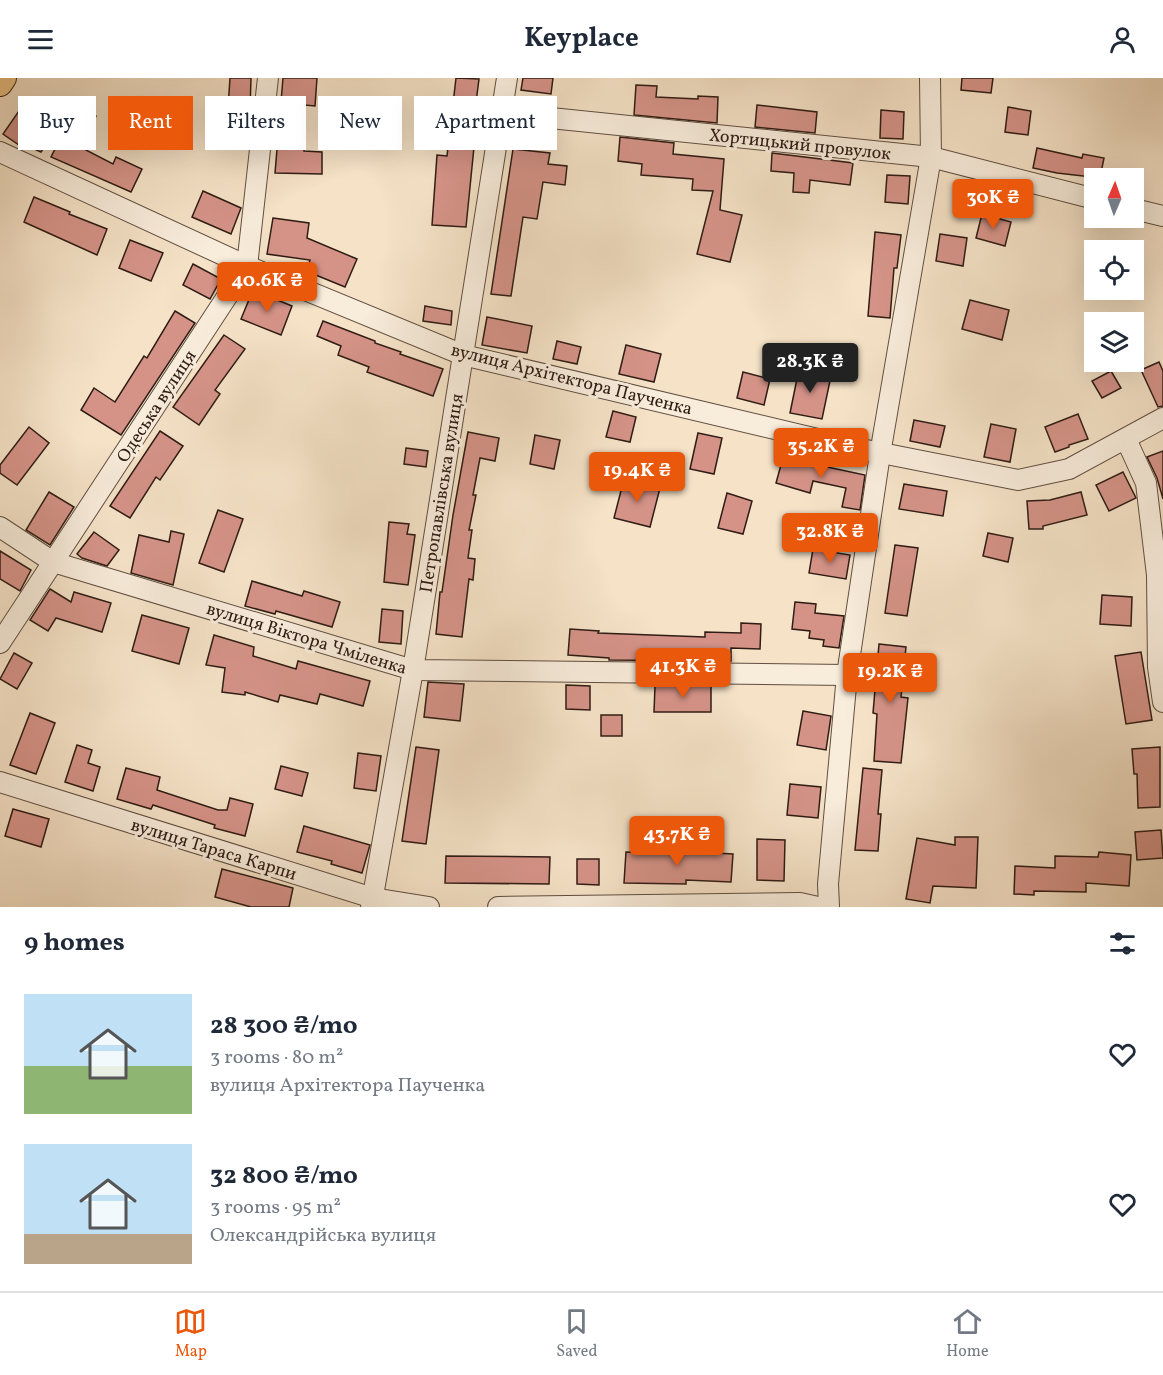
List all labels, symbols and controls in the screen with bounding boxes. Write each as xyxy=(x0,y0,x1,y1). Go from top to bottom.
text: Keyplace xyxy=(524,20,639,58)
icon: menu xyxy=(24,23,57,56)
icon: person xyxy=(1106,23,1139,56)
chip: Buy xyxy=(18,96,96,150)
chip: Rent xyxy=(108,96,193,150)
chip: Filters xyxy=(205,96,306,150)
chip: New xyxy=(318,96,402,150)
chip: Apartment xyxy=(414,96,557,150)
street label: Хортицький провулок xyxy=(708,124,892,168)
north arrow xyxy=(1084,168,1144,228)
map controls xyxy=(1084,168,1144,372)
pin: 30K ₴ xyxy=(951,179,1035,230)
text: 30K ₴ xyxy=(966,184,1020,212)
button: locate xyxy=(1084,240,1144,300)
pin: 40.6K ₴ xyxy=(212,262,322,313)
text: 40.6K ₴ xyxy=(231,267,303,295)
button: layers xyxy=(1084,312,1144,372)
street label: вулиця Архітектора Паученка xyxy=(448,338,695,423)
pin: 28.3K ₴ xyxy=(755,343,865,394)
street label: Одеська вулиця xyxy=(111,346,203,468)
text: 28.3K ₴ xyxy=(776,348,844,376)
street label: Петропавлівська вулиця xyxy=(414,392,471,595)
pin: 35.2K ₴ xyxy=(766,428,876,479)
text: 35.2K ₴ xyxy=(788,433,854,461)
pin: 19.4K ₴ xyxy=(582,452,692,503)
text: 19.4K ₴ xyxy=(603,457,671,485)
pin: 32.8K ₴ xyxy=(775,513,885,564)
text: 32.8K ₴ xyxy=(796,518,864,546)
street label: вулиця Віктора Чміленка xyxy=(203,597,410,682)
pin: 41.3K ₴ xyxy=(628,648,738,699)
text: 41.3K ₴ xyxy=(650,653,716,681)
pin: 19.2K ₴ xyxy=(835,653,945,704)
text: 19.2K ₴ xyxy=(857,658,923,686)
street label: вулиця Тараса Карпи xyxy=(128,813,300,888)
pin: 43.7K ₴ xyxy=(622,816,732,867)
text: 43.7K ₴ xyxy=(643,821,711,849)
text: 9 homes xyxy=(24,925,125,961)
icon: filters xyxy=(1106,927,1139,960)
text: 28 300 ₴/mo xyxy=(210,1008,358,1044)
icon: home xyxy=(72,1018,144,1090)
icon: heart xyxy=(1106,1038,1139,1071)
text: 3 rooms · 80 m² xyxy=(210,1044,343,1072)
text: вулиця Архітектора Паученка xyxy=(210,1072,485,1100)
text: 32 800 ₴/mo xyxy=(210,1158,358,1194)
icon: home xyxy=(72,1168,144,1240)
icon: heart xyxy=(1106,1188,1139,1221)
text: 3 rooms · 95 m² xyxy=(210,1194,341,1222)
text: Олександрійська вулиця xyxy=(210,1222,436,1250)
tab: Map xyxy=(174,1305,207,1363)
tab: Saved xyxy=(556,1305,597,1363)
tab: Home xyxy=(946,1305,989,1363)

